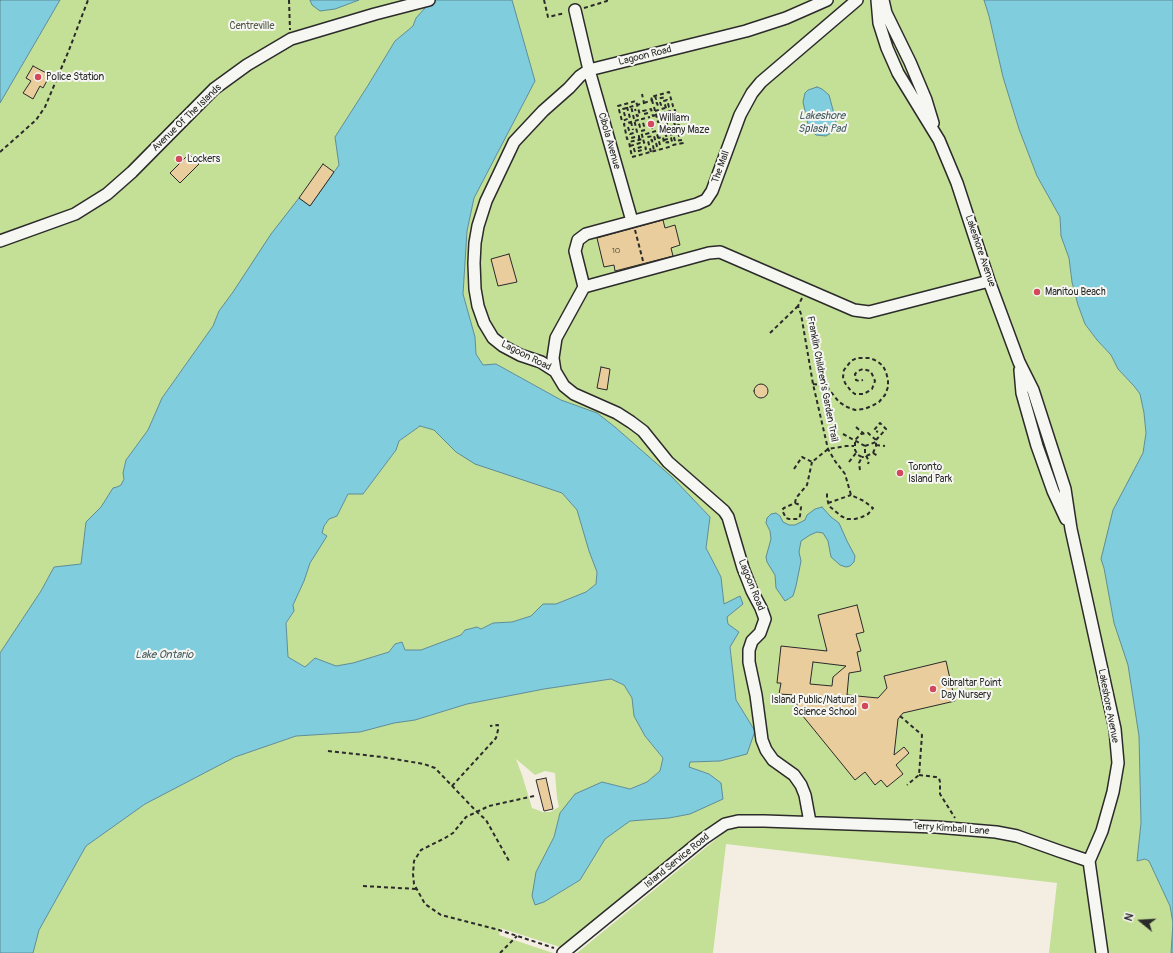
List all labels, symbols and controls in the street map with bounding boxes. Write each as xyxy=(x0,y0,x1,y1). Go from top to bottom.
park label: Centreville xyxy=(230,20,274,32)
street label: Lagoon Road xyxy=(617,44,673,68)
place label: Police Station xyxy=(46,71,104,83)
marker: Police Station xyxy=(33,72,43,82)
street label: Avenue Of The Islands xyxy=(150,82,224,154)
water label: Lakeshore Splash Pad xyxy=(798,109,846,135)
street label: Cibola Avenue xyxy=(595,111,623,171)
place label: William Meany Maze xyxy=(659,112,709,136)
marker: William Meany Maze xyxy=(646,119,656,129)
street label: The Mall xyxy=(710,149,732,185)
place label: Lockers xyxy=(187,153,220,165)
marker: Lockers xyxy=(174,154,184,164)
street label: Lakeshore Avenue xyxy=(962,214,998,288)
house number: 10 xyxy=(612,246,620,256)
place label: Manitou Beach xyxy=(1045,286,1106,298)
marker: Manitou Beach xyxy=(1032,287,1042,297)
street label: Franklin Children's Garden Trail xyxy=(804,315,840,443)
street label: Lagoon Road xyxy=(499,338,553,374)
place label: Toronto Island Park xyxy=(908,461,952,484)
marker: Toronto Island Park xyxy=(895,468,905,478)
street label: Lagoon Road xyxy=(735,557,767,613)
water label: Lake Ontario xyxy=(135,648,193,662)
street label: Lakeshore Avenue xyxy=(1095,668,1121,744)
place label: Gibraltar Point Day Nursery xyxy=(941,677,1001,700)
marker: Gibraltar Point Day Nursery xyxy=(928,684,938,694)
place label: Island Public/Natural Science School xyxy=(771,694,857,718)
marker: Island Public/Natural Science School xyxy=(860,701,870,711)
street label: Terry Kimball Lane xyxy=(912,820,990,838)
street label: Island Service Road xyxy=(642,831,712,891)
north arrow xyxy=(1121,901,1161,941)
text: N xyxy=(1122,912,1136,923)

